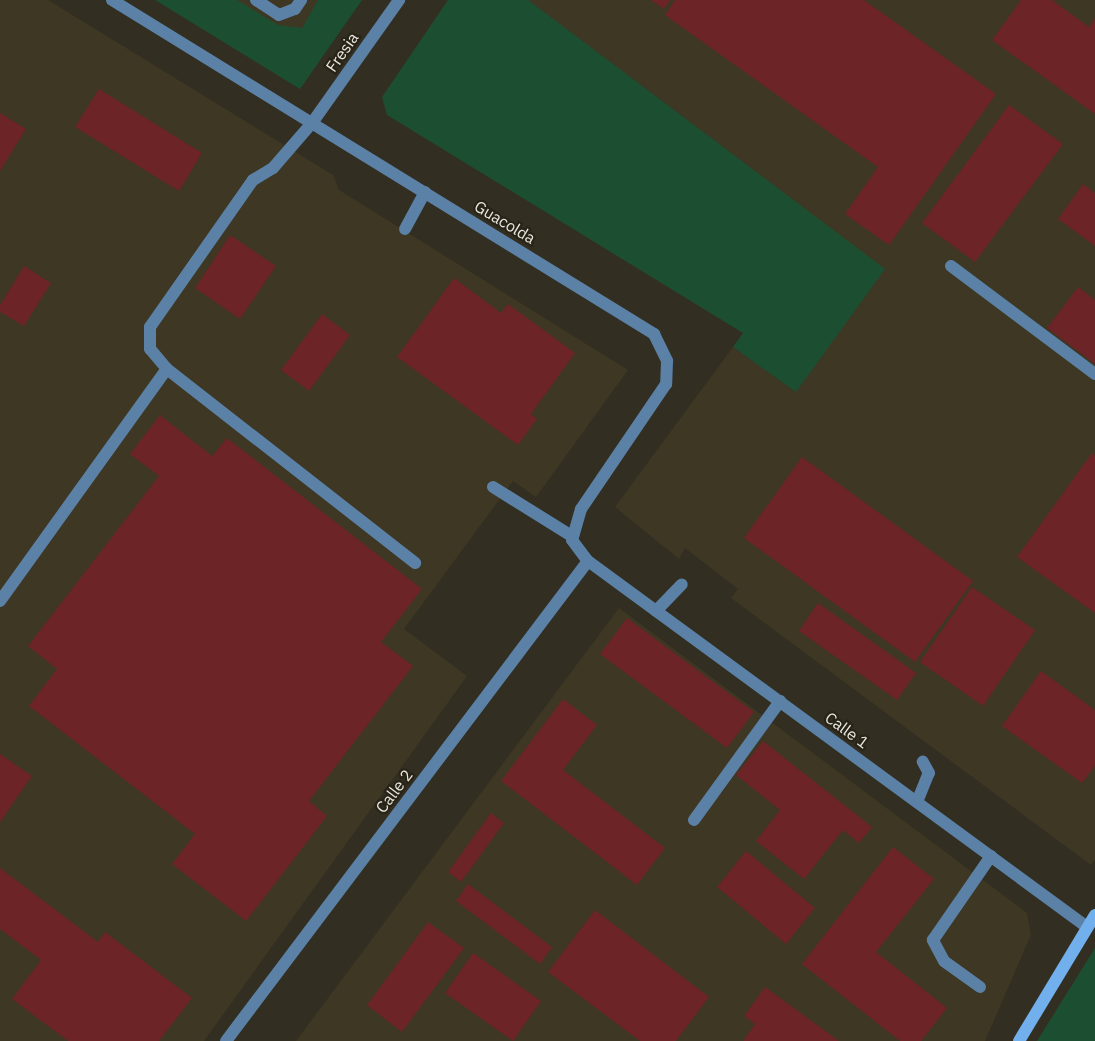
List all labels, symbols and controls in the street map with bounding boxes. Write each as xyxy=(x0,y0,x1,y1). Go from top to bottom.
street label: Fresia xyxy=(322,29,362,75)
street label: Guacolda xyxy=(471,196,539,248)
street label: Calle 1 xyxy=(821,708,873,752)
street label: Calle 2 xyxy=(372,766,416,816)

